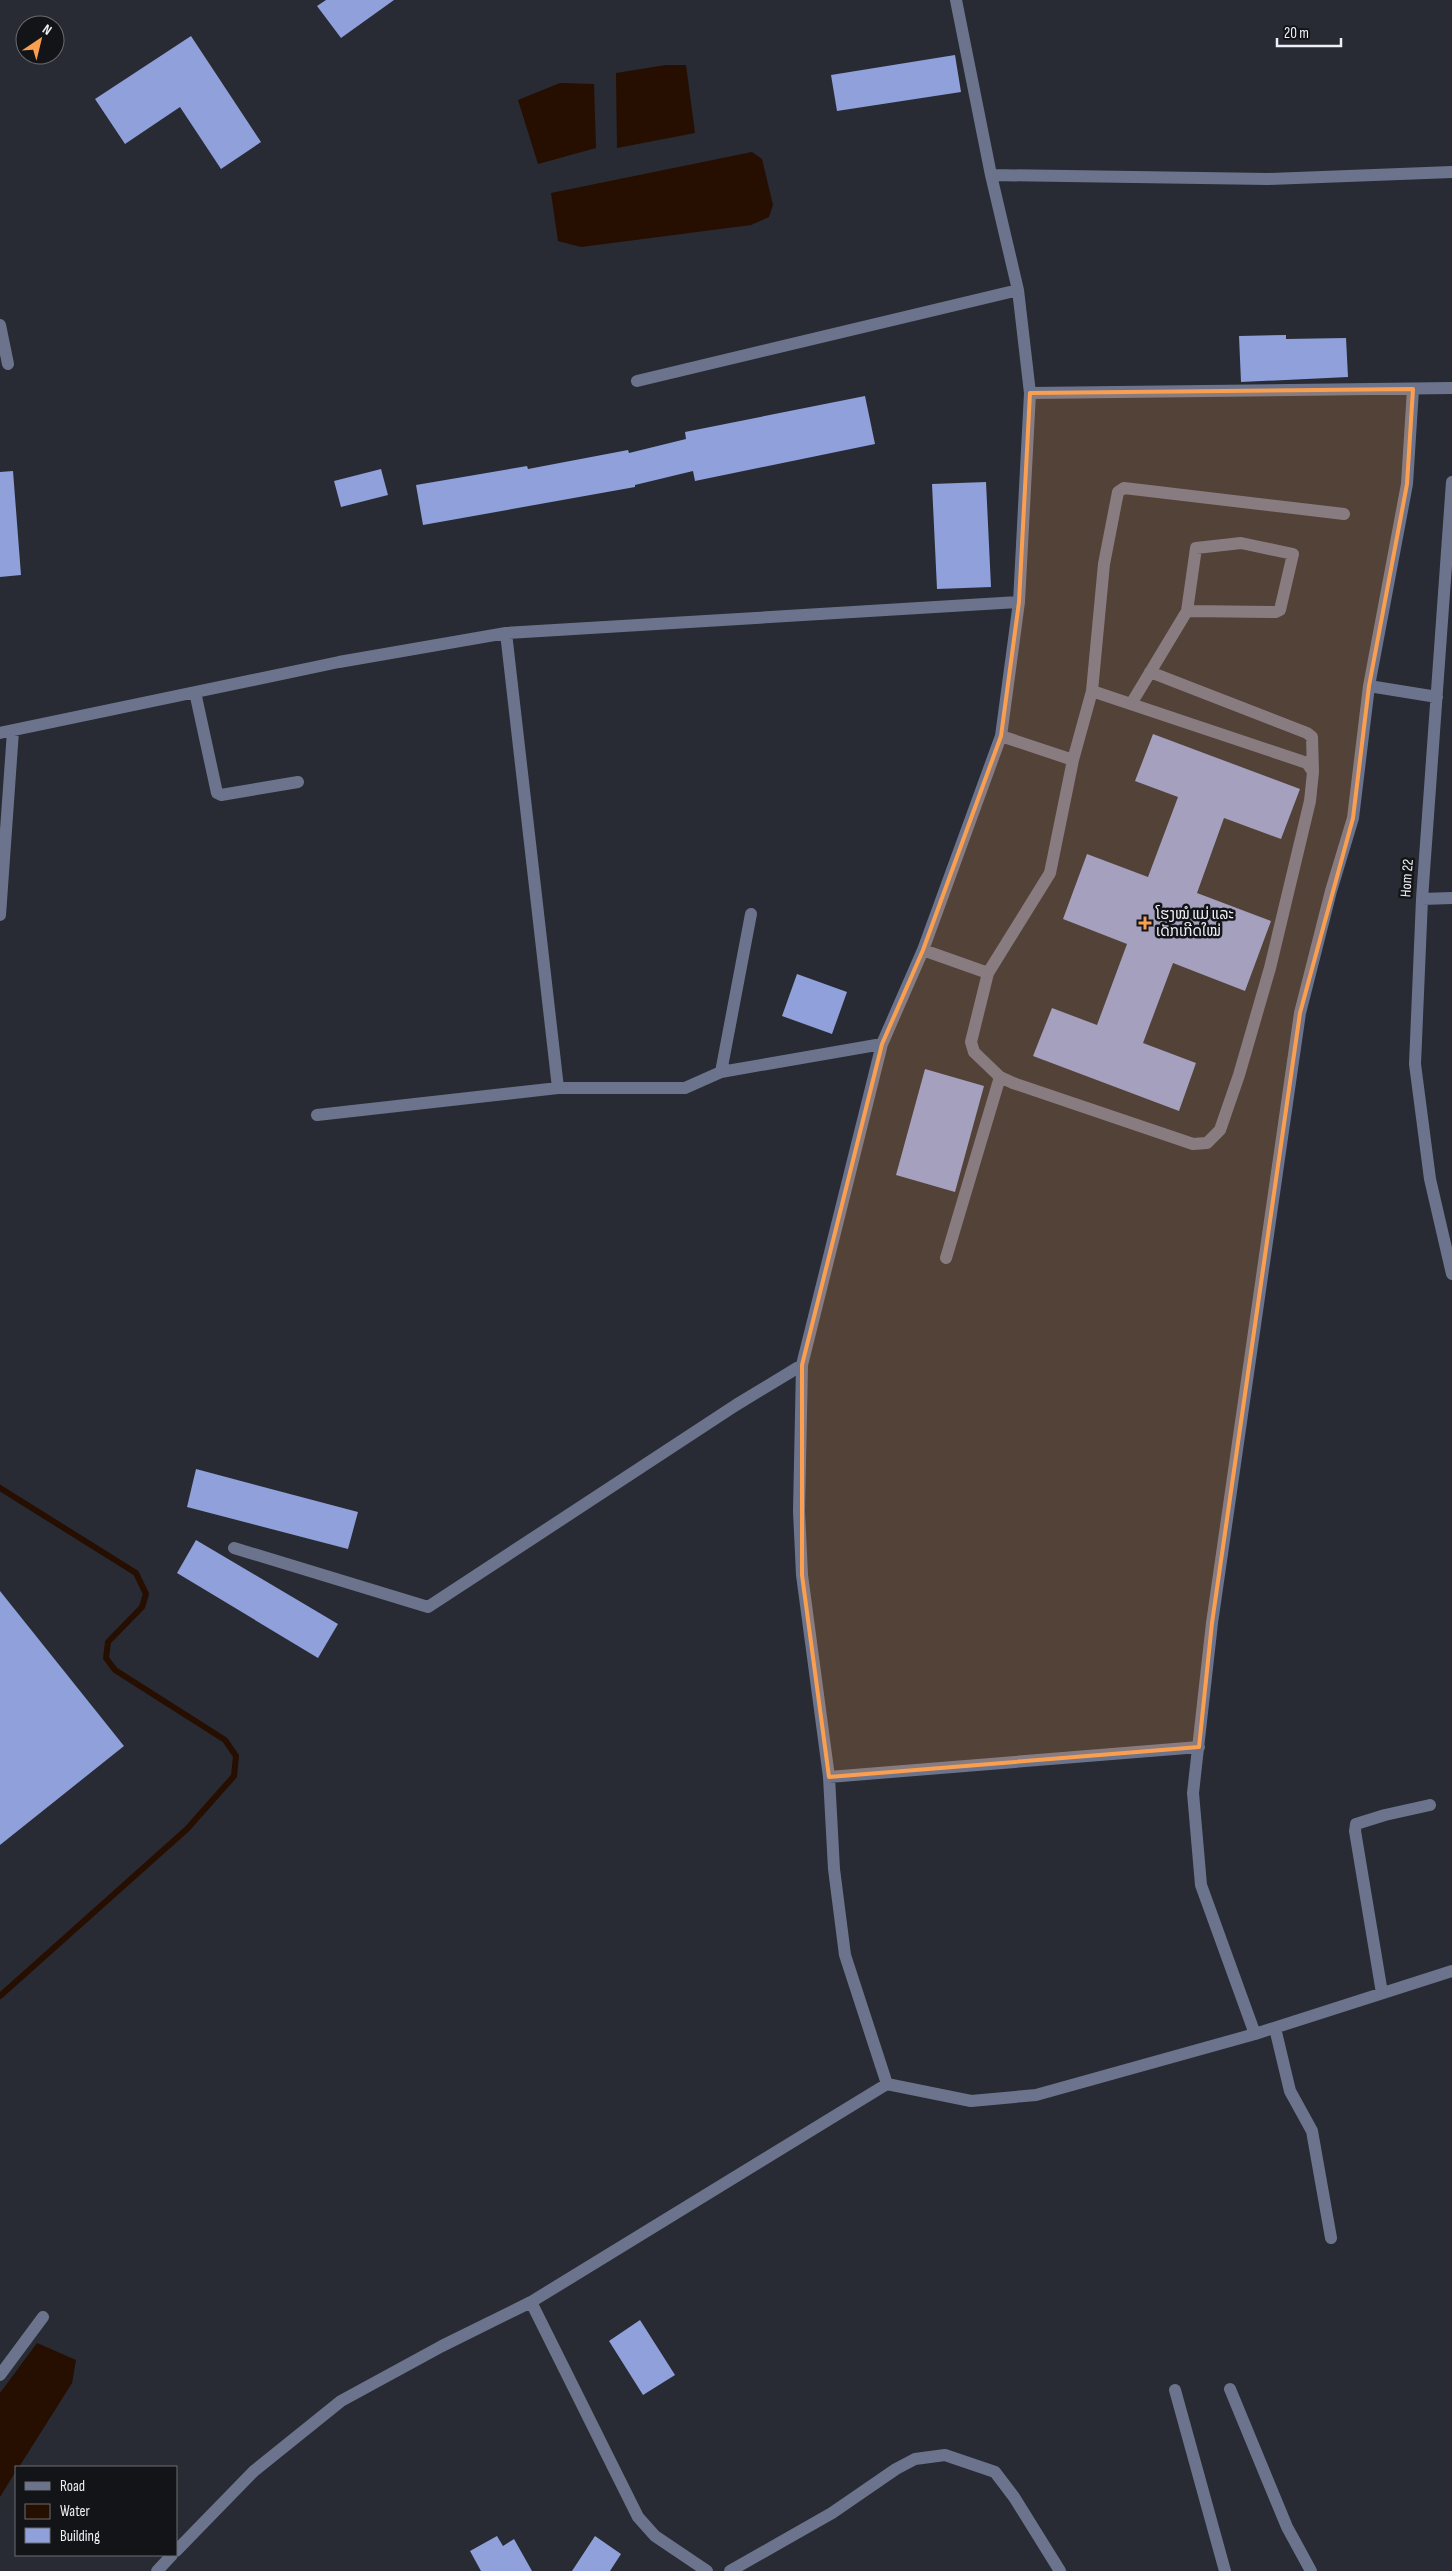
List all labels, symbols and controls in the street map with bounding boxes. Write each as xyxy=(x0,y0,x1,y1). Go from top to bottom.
north arrow xyxy=(15,15,65,65)
scale bar xyxy=(1277,15,1341,47)
text: N xyxy=(39,21,55,39)
text: 20 m xyxy=(1284,24,1309,43)
street label: Hom 22 xyxy=(1396,858,1418,898)
place label: ໂຮງໝໍ ແມ່ ແລະ ເດັກເກີດໃໝ່ xyxy=(1155,905,1234,941)
marker: ໂຮງໝໍ ແມ່ ແລະ ເດັກເກີດໃໝ່ xyxy=(1138,916,1152,930)
legend xyxy=(15,2466,178,2556)
text: Road xyxy=(60,2477,85,2496)
text: Water xyxy=(60,2502,91,2521)
text: Building xyxy=(60,2527,100,2546)

